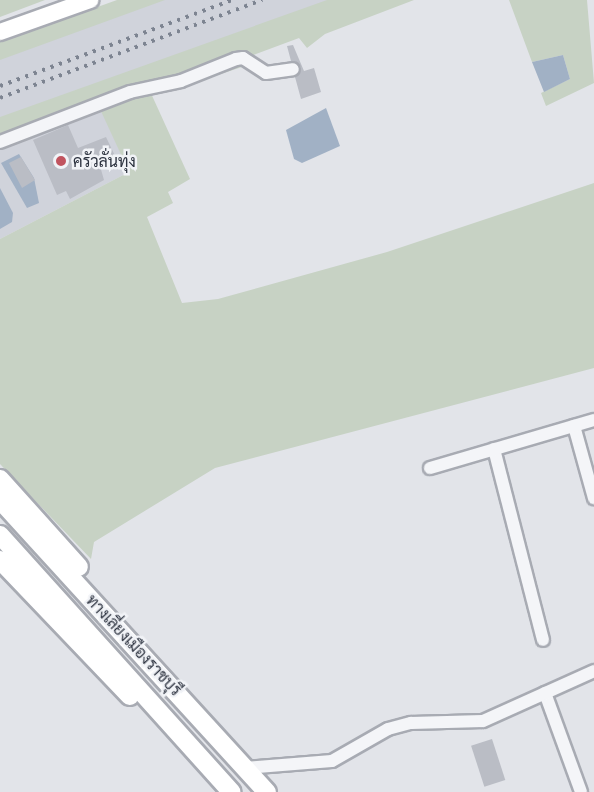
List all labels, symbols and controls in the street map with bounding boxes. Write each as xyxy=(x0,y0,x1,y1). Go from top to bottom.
place label: ครัวลั่นทุ่ง xyxy=(73,151,136,171)
marker: ครัวลั่นทุ่ง xyxy=(54,154,68,168)
street label: ทางเลี่ยงเมืองราชบุรี xyxy=(82,591,186,699)

